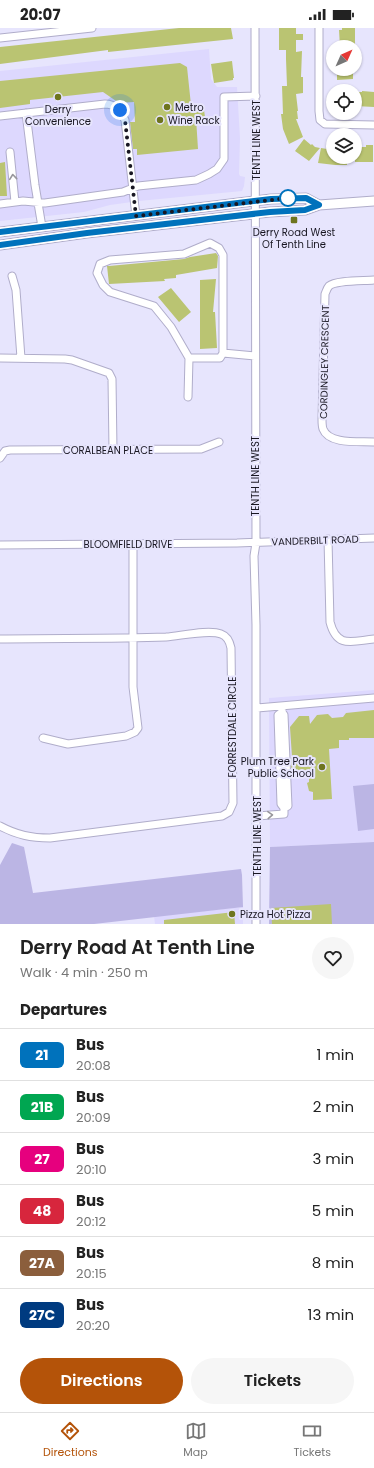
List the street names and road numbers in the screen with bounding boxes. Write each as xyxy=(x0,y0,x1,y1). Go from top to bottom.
street label: TENTH LINE WEST xyxy=(249,99,264,180)
street label: CORDINGLEY CRESCENT xyxy=(316,304,333,419)
street label: TENTH LINE WEST xyxy=(248,435,263,516)
street label: CORALBEAN PLACE xyxy=(63,443,153,458)
street label: VANDERBILT ROAD xyxy=(271,531,359,550)
street label: BLOOMFIELD DRIVE xyxy=(84,537,172,552)
street label: FORRESTDALE CIRCLE xyxy=(225,677,240,777)
street label: TENTH LINE WEST xyxy=(250,795,265,876)

